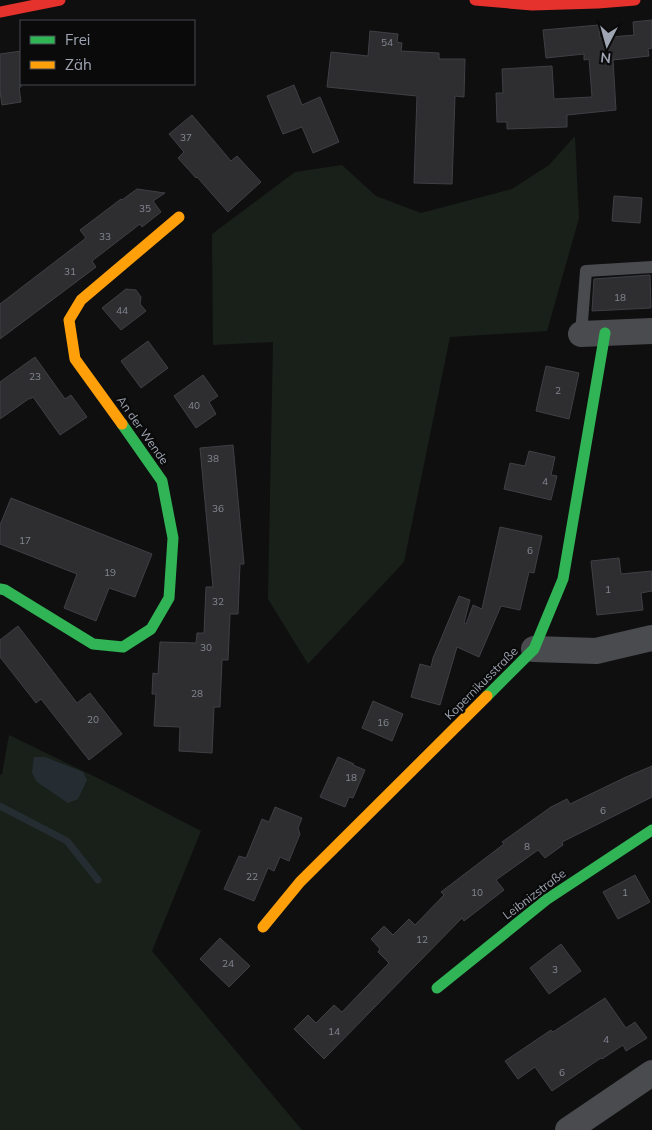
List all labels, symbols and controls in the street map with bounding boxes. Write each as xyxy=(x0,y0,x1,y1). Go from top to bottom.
legend xyxy=(20,20,195,85)
north arrow xyxy=(582,20,632,70)
text: Frei xyxy=(65,30,90,49)
house number: 54 xyxy=(381,36,393,49)
text: N xyxy=(599,48,612,67)
text: Zäh xyxy=(65,55,92,74)
house number: 37 xyxy=(180,131,192,144)
house number: 35 xyxy=(139,202,151,215)
house number: 33 xyxy=(99,230,111,243)
house number: 31 xyxy=(64,265,76,278)
house number: 18 xyxy=(614,291,626,304)
house number: 44 xyxy=(116,304,128,317)
house number: 23 xyxy=(29,370,41,383)
house number: 2 xyxy=(555,384,561,397)
street label: An der Wende xyxy=(114,393,172,467)
house number: 40 xyxy=(188,399,200,412)
house number: 38 xyxy=(207,452,219,465)
house number: 4 xyxy=(542,475,548,488)
house number: 36 xyxy=(212,502,224,515)
house number: 17 xyxy=(19,534,31,547)
house number: 6 xyxy=(527,544,533,557)
house number: 19 xyxy=(104,566,116,579)
house number: 1 xyxy=(605,583,611,596)
house number: 32 xyxy=(212,595,224,608)
house number: 30 xyxy=(200,641,212,654)
street label: Kopernikusstraße xyxy=(441,643,521,723)
house number: 28 xyxy=(191,687,203,700)
house number: 20 xyxy=(87,713,99,726)
house number: 16 xyxy=(377,716,389,729)
house number: 18 xyxy=(345,771,357,784)
house number: 6 xyxy=(600,804,606,817)
house number: 8 xyxy=(524,840,530,853)
street label: Leibnizstraße xyxy=(500,865,568,923)
house number: 22 xyxy=(246,870,258,883)
house number: 10 xyxy=(471,886,483,899)
house number: 1 xyxy=(622,886,628,899)
house number: 12 xyxy=(416,933,428,946)
house number: 24 xyxy=(222,957,234,970)
house number: 3 xyxy=(552,963,558,976)
house number: 14 xyxy=(328,1025,340,1038)
house number: 4 xyxy=(603,1033,609,1046)
house number: 6 xyxy=(559,1066,565,1079)

